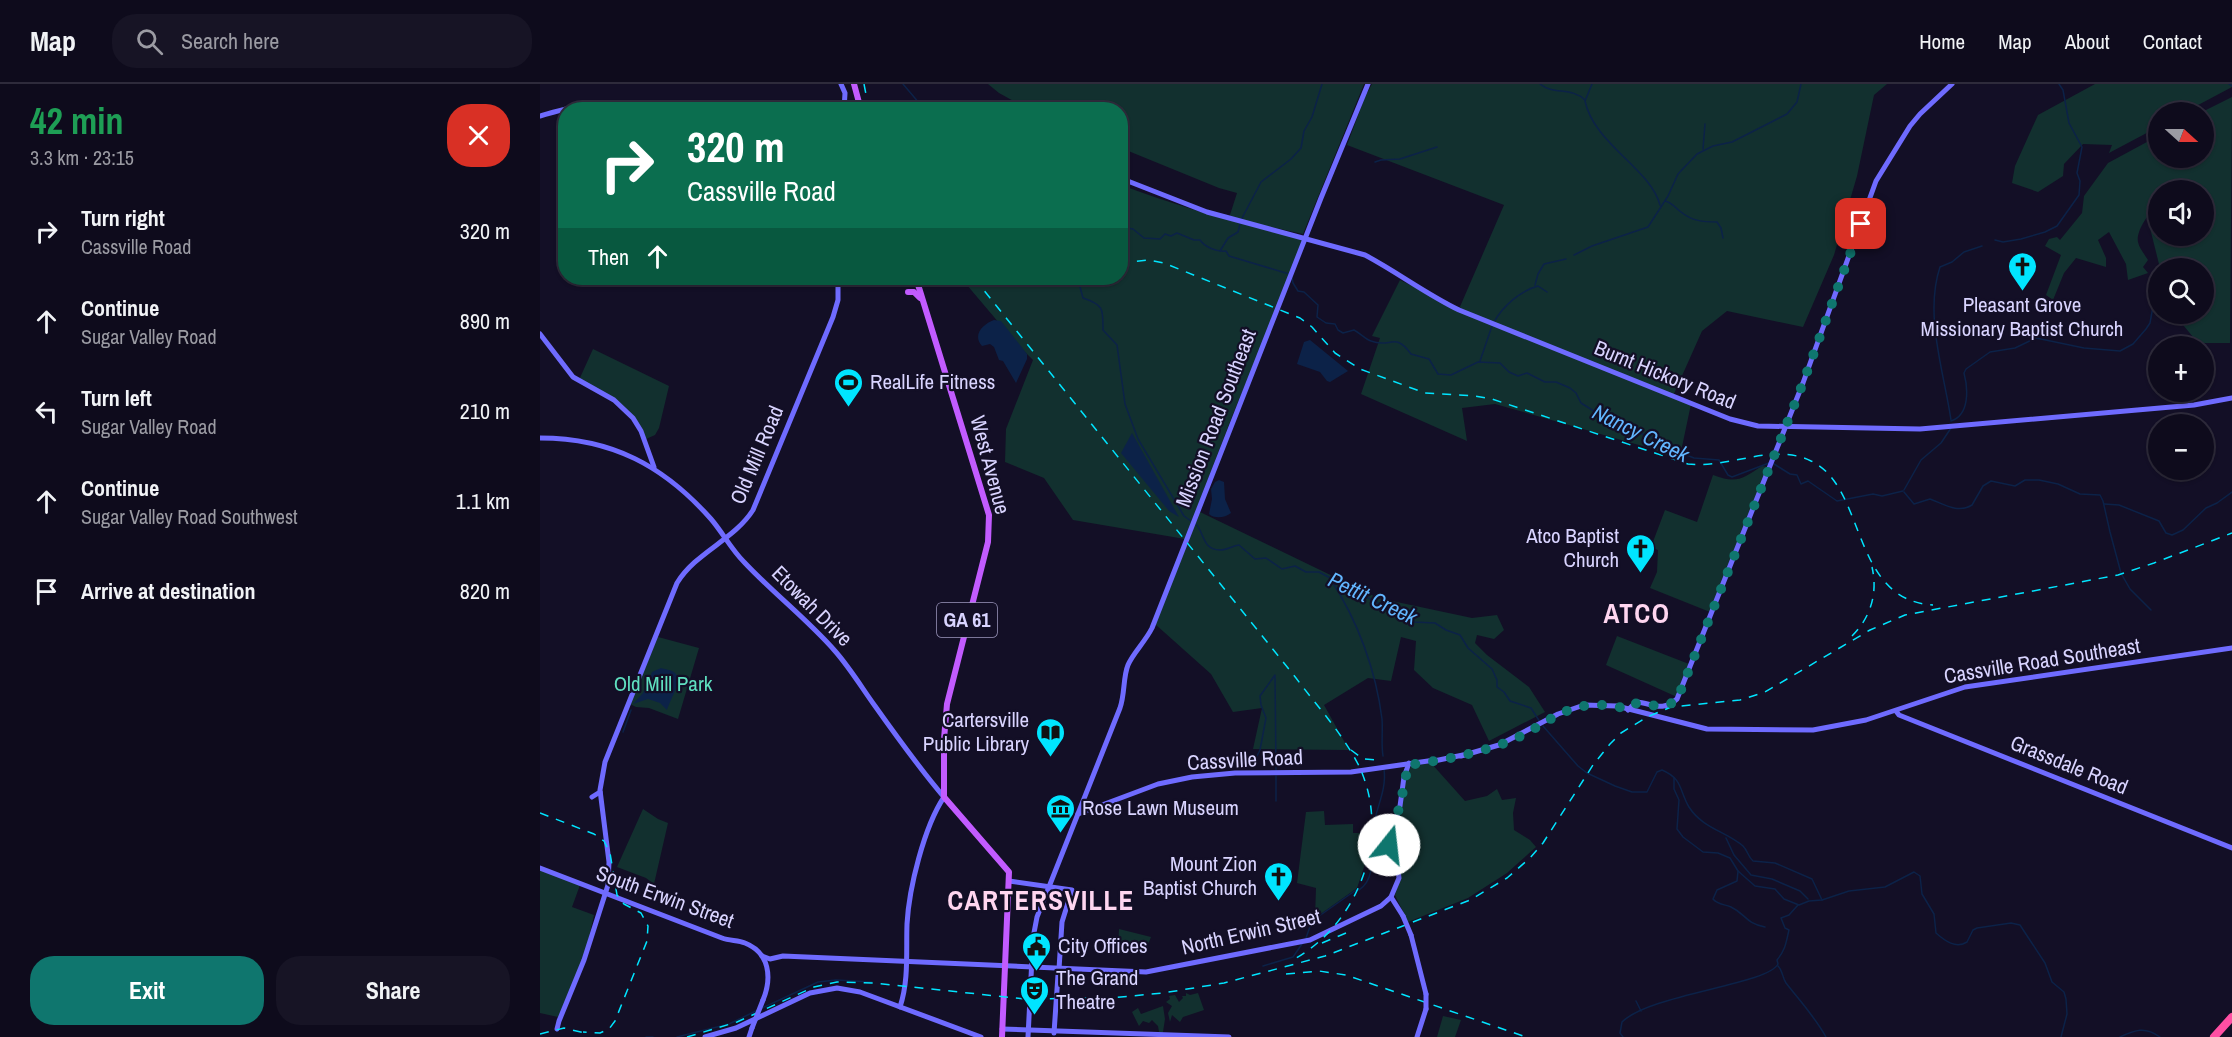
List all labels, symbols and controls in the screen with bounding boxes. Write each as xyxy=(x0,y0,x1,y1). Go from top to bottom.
search box xyxy=(112,14,532,68)
text: Map xyxy=(30,22,76,60)
icon: search xyxy=(133,25,166,58)
text: Search here xyxy=(181,26,279,56)
text: Home xyxy=(1919,27,1965,56)
text: Map xyxy=(1998,27,2032,56)
text: About xyxy=(2065,27,2110,56)
text: Contact xyxy=(2143,27,2202,56)
text: 42 min xyxy=(30,97,124,145)
north arrow xyxy=(2148,102,2214,168)
map controls xyxy=(2148,102,2214,480)
button: close xyxy=(447,104,510,167)
text: 320 m xyxy=(687,119,785,175)
icon: right xyxy=(588,126,666,204)
text: 3.3 km · 23:15 xyxy=(30,144,134,171)
text: Cassville Road xyxy=(687,173,836,209)
button: sound xyxy=(2148,180,2214,246)
pin xyxy=(1835,198,1886,249)
text: Turn right xyxy=(81,203,165,233)
icon: arrive xyxy=(1844,207,1877,240)
icon: right xyxy=(30,215,63,248)
text: 320 m xyxy=(460,216,510,246)
text: Cassville Road xyxy=(81,233,191,260)
icon: ahead xyxy=(641,240,674,273)
text: Then xyxy=(588,242,629,272)
church icon: Pleasant Grove Missionary Baptist Church xyxy=(2006,250,2038,292)
button: search xyxy=(2148,258,2214,324)
place label: Pleasant Grove Missionary Baptist Church xyxy=(1921,290,2123,343)
text: Continue xyxy=(81,293,159,323)
icon: ahead xyxy=(30,305,63,338)
text: 890 m xyxy=(460,306,510,336)
text: Sugar Valley Road xyxy=(81,323,217,350)
street label: Mission Road Southeast xyxy=(1168,324,1263,511)
street label: Burnt Hickory Road xyxy=(1590,333,1740,416)
button: + xyxy=(2148,336,2214,402)
sports icon: RealLife Fitness xyxy=(833,366,865,408)
place label: RealLife Fitness xyxy=(870,367,995,396)
text: Turn left xyxy=(81,383,152,413)
icon: left xyxy=(30,395,63,428)
text: 210 m xyxy=(460,396,510,426)
water label: Nancy Creek xyxy=(1588,397,1695,470)
street label: Old Mill Road xyxy=(723,401,790,508)
street label: West Avenue xyxy=(963,412,1018,517)
text: Sugar Valley Road xyxy=(81,413,217,440)
button: − xyxy=(2148,414,2214,480)
text: Continue xyxy=(81,473,159,503)
icon: ahead xyxy=(30,485,63,518)
text: 1.1 km xyxy=(456,486,510,516)
text: Sugar Valley Road Southwest xyxy=(81,503,298,530)
place label: Atco Baptist Church xyxy=(1525,521,1619,574)
church icon: Atco Baptist Church xyxy=(1624,532,1656,574)
street label: Etowah Drive xyxy=(766,559,859,652)
water label: Pettit Creek xyxy=(1323,564,1423,632)
icon: arrive xyxy=(30,575,63,608)
text: Arrive at destination xyxy=(81,576,255,606)
text: 820 m xyxy=(460,576,510,606)
district label: ATCO xyxy=(1603,595,1671,631)
road number: GA 61 xyxy=(937,603,997,637)
street label: Cassville Road Southeast xyxy=(1942,631,2142,690)
park label: Old Mill Park xyxy=(614,669,713,698)
place label: Cartersville Public Library xyxy=(923,705,1029,758)
library icon: Cartersville Public Library xyxy=(1034,716,1066,758)
street label: Grassdale Road xyxy=(2006,728,2132,801)
street label: Cassville Road xyxy=(1186,742,1304,777)
museum icon: Rose Lawn Museum xyxy=(1045,792,1077,834)
place label: Rose Lawn Museum xyxy=(1082,793,1239,822)
position arrow xyxy=(1357,813,1421,877)
place label: Mount Zion Baptist Church xyxy=(1143,849,1257,902)
street label: South Erwin Street xyxy=(592,858,738,935)
church icon: Mount Zion Baptist Church xyxy=(1262,860,1294,902)
district label: CARTERSVILLE xyxy=(947,882,1135,918)
street label: North Erwin Street xyxy=(1179,901,1323,962)
public building icon: City Offices xyxy=(1021,930,1053,972)
place label: City Offices xyxy=(1058,931,1148,960)
button: Exit xyxy=(30,956,264,1025)
button: Share xyxy=(276,956,510,1025)
place label: The Grand Theatre xyxy=(1056,963,1138,1016)
theatre icon: The Grand Theatre xyxy=(1019,974,1051,1016)

